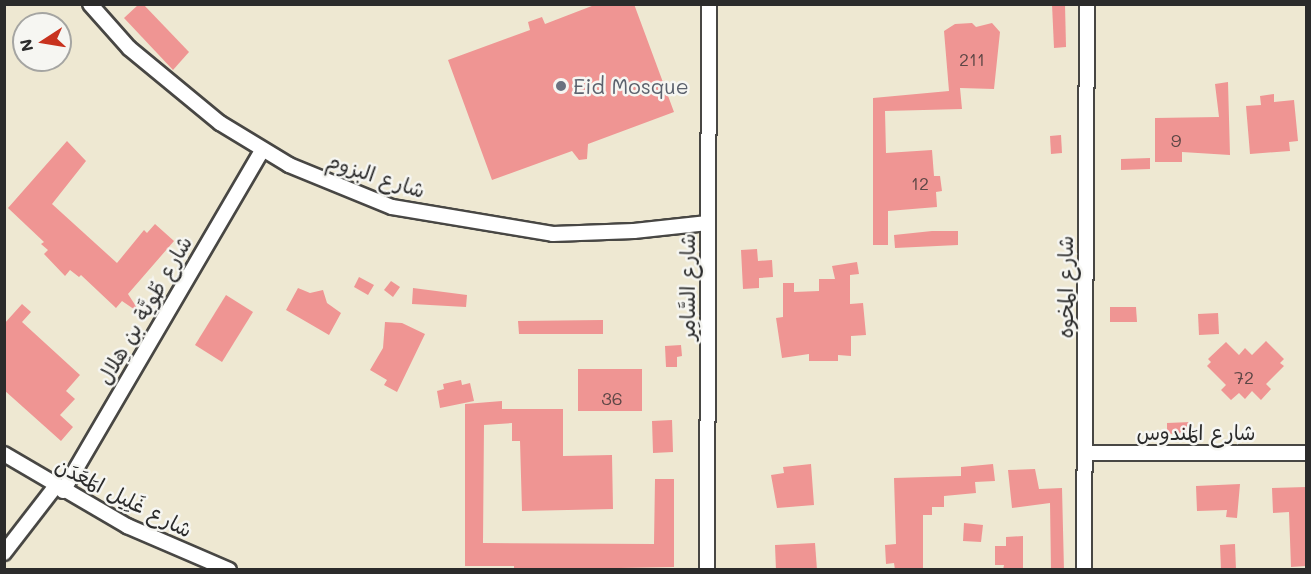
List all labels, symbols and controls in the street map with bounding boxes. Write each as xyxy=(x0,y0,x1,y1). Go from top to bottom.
north arrow xyxy=(12,12,72,72)
text: N xyxy=(14,37,37,54)
house number: 211 xyxy=(959,48,985,70)
place label: Eid Mosque xyxy=(573,73,689,99)
marker: Eid Mosque xyxy=(554,79,568,93)
house number: 9 xyxy=(1171,129,1181,151)
street label: شارع البزوم xyxy=(324,147,428,203)
house number: 12 xyxy=(911,172,929,194)
street label: شارع طُويَّة بن هِلال xyxy=(91,231,197,389)
street label: شارع السَّامِر xyxy=(674,234,700,340)
street label: شارع المخوه xyxy=(1052,236,1078,338)
house number: 72 xyxy=(1234,366,1254,388)
house number: 36 xyxy=(601,387,623,409)
street label: شارع المَندوس xyxy=(1136,419,1256,445)
street label: شارع غَلِيل المَعَدَن xyxy=(51,452,197,542)

